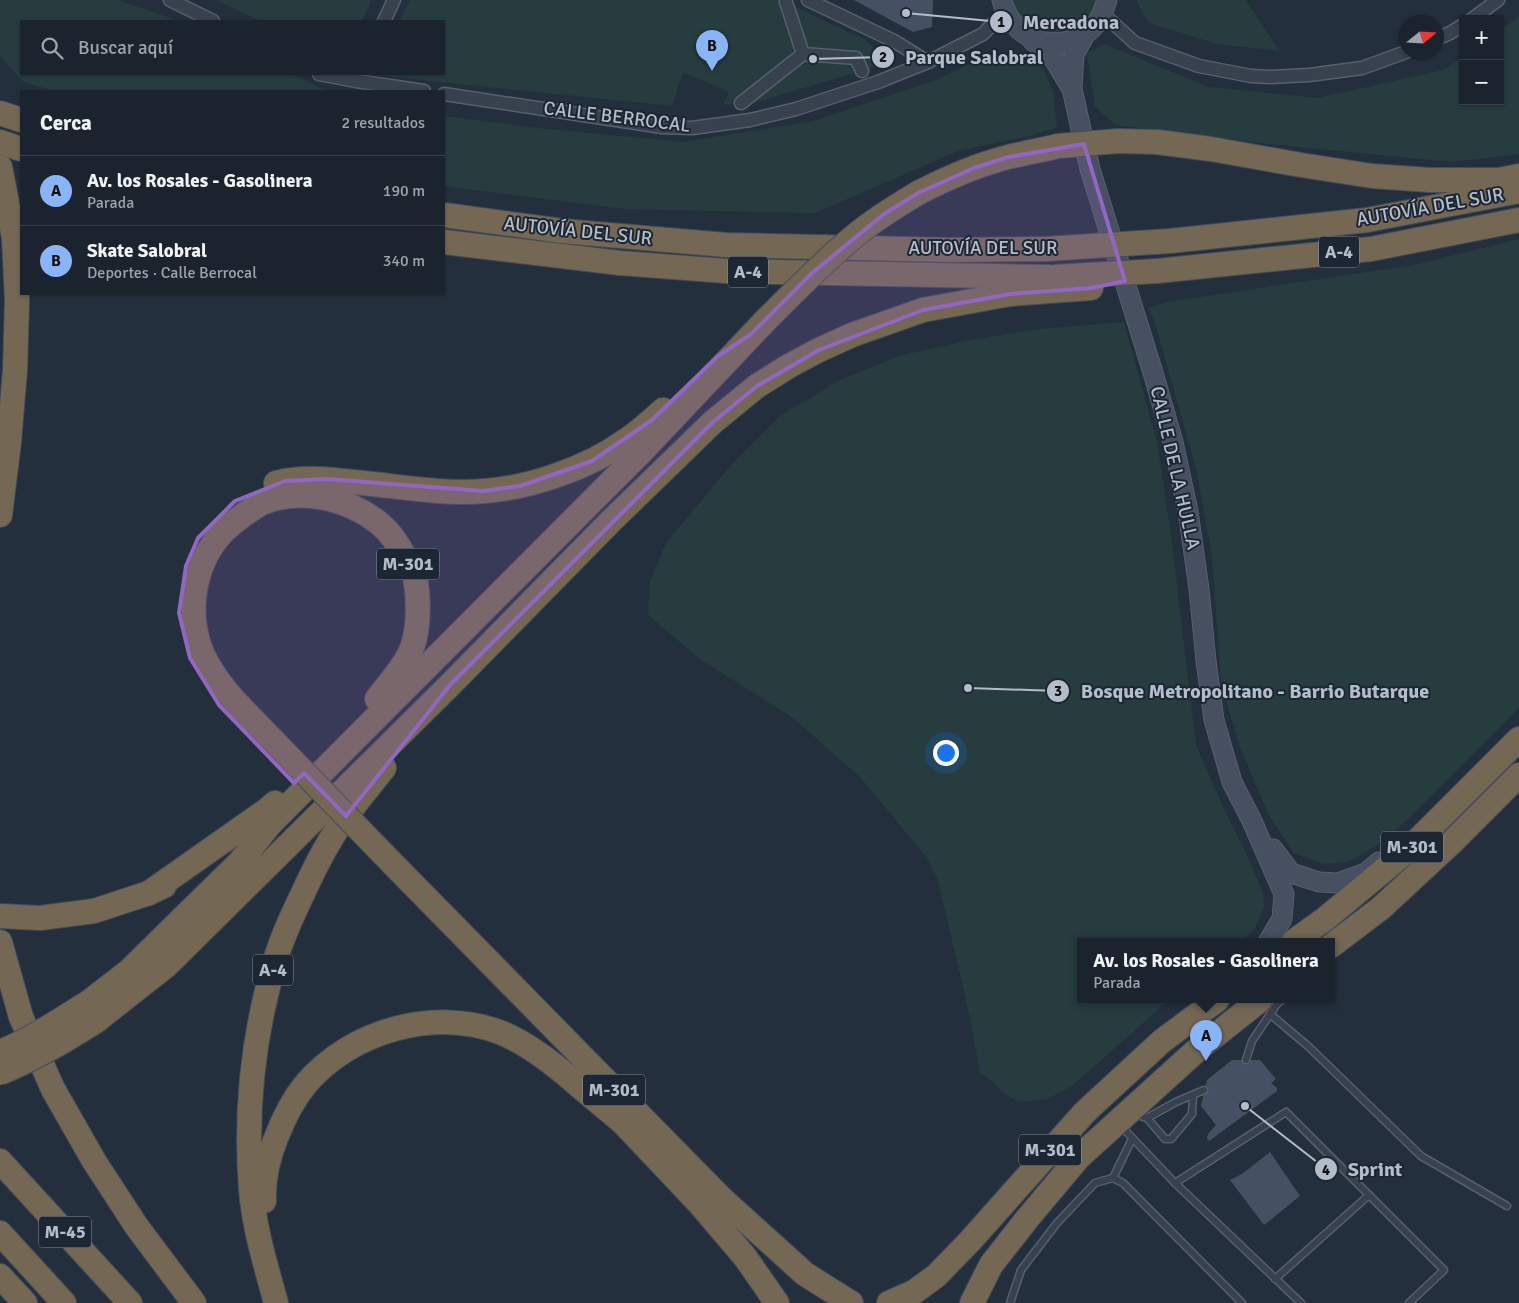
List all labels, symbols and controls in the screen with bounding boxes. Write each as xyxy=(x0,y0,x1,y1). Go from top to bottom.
callout: Mercadona xyxy=(988,4,1129,39)
text: Mercadona xyxy=(1023,10,1119,35)
text: 1 xyxy=(997,13,1005,31)
north arrow xyxy=(1399,15,1444,60)
map controls xyxy=(1459,15,1504,105)
button: + xyxy=(1459,15,1504,60)
search box xyxy=(20,20,445,75)
pin: B xyxy=(696,30,728,71)
icon: search xyxy=(38,34,66,62)
text: Buscar aquí xyxy=(78,36,173,60)
callout: Parque Salobral xyxy=(870,40,1054,75)
text: Parque Salobral xyxy=(905,45,1043,70)
text: 2 xyxy=(879,48,887,66)
button: − xyxy=(1459,60,1504,105)
street label: CALLE BERROCAL xyxy=(542,96,692,138)
text: Cerca xyxy=(40,110,92,136)
text: 2 resultados xyxy=(342,113,425,133)
text: Av. los Rosales - Gasolinera xyxy=(87,169,312,193)
text: A xyxy=(51,181,61,201)
text: 190 m xyxy=(383,181,425,201)
street label: AUTOVÍA DEL SUR xyxy=(1355,182,1505,232)
text: Parada xyxy=(87,193,134,213)
street label: AUTOVÍA DEL SUR xyxy=(503,211,653,251)
street label: AUTOVÍA DEL SUR xyxy=(909,236,1058,260)
road number: A-4 xyxy=(1319,236,1359,268)
text: Skate Salobral xyxy=(87,239,207,263)
text: B xyxy=(51,251,61,271)
text: 340 m xyxy=(383,251,425,271)
road number: A-4 xyxy=(728,256,768,288)
text: Deportes · Calle Berrocal xyxy=(87,263,257,283)
street label: CALLE DE LA HULLA xyxy=(1145,384,1206,552)
road number: M-301 xyxy=(377,548,439,580)
callout: Bosque Metropolitano - Barrio Butarque xyxy=(1046,674,1439,709)
text: Bosque Metropolitano - Barrio Butarque xyxy=(1081,679,1429,704)
text: 3 xyxy=(1054,682,1062,700)
your location xyxy=(933,740,959,766)
road number: M-301 xyxy=(1381,832,1443,862)
popup xyxy=(1077,938,1335,1003)
text: Av. los Rosales - Gasolinera xyxy=(1093,949,1319,973)
road number: A-4 xyxy=(253,954,293,986)
text: Parada xyxy=(1093,973,1141,993)
pin: A xyxy=(1190,1020,1222,1061)
road number: M-301 xyxy=(583,1074,645,1106)
road number: M-301 xyxy=(1019,1134,1081,1166)
callout: Sprint xyxy=(1313,1152,1413,1187)
text: Sprint xyxy=(1348,1157,1403,1182)
text: 4 xyxy=(1322,1161,1330,1179)
road number: M-45 xyxy=(39,1216,91,1248)

